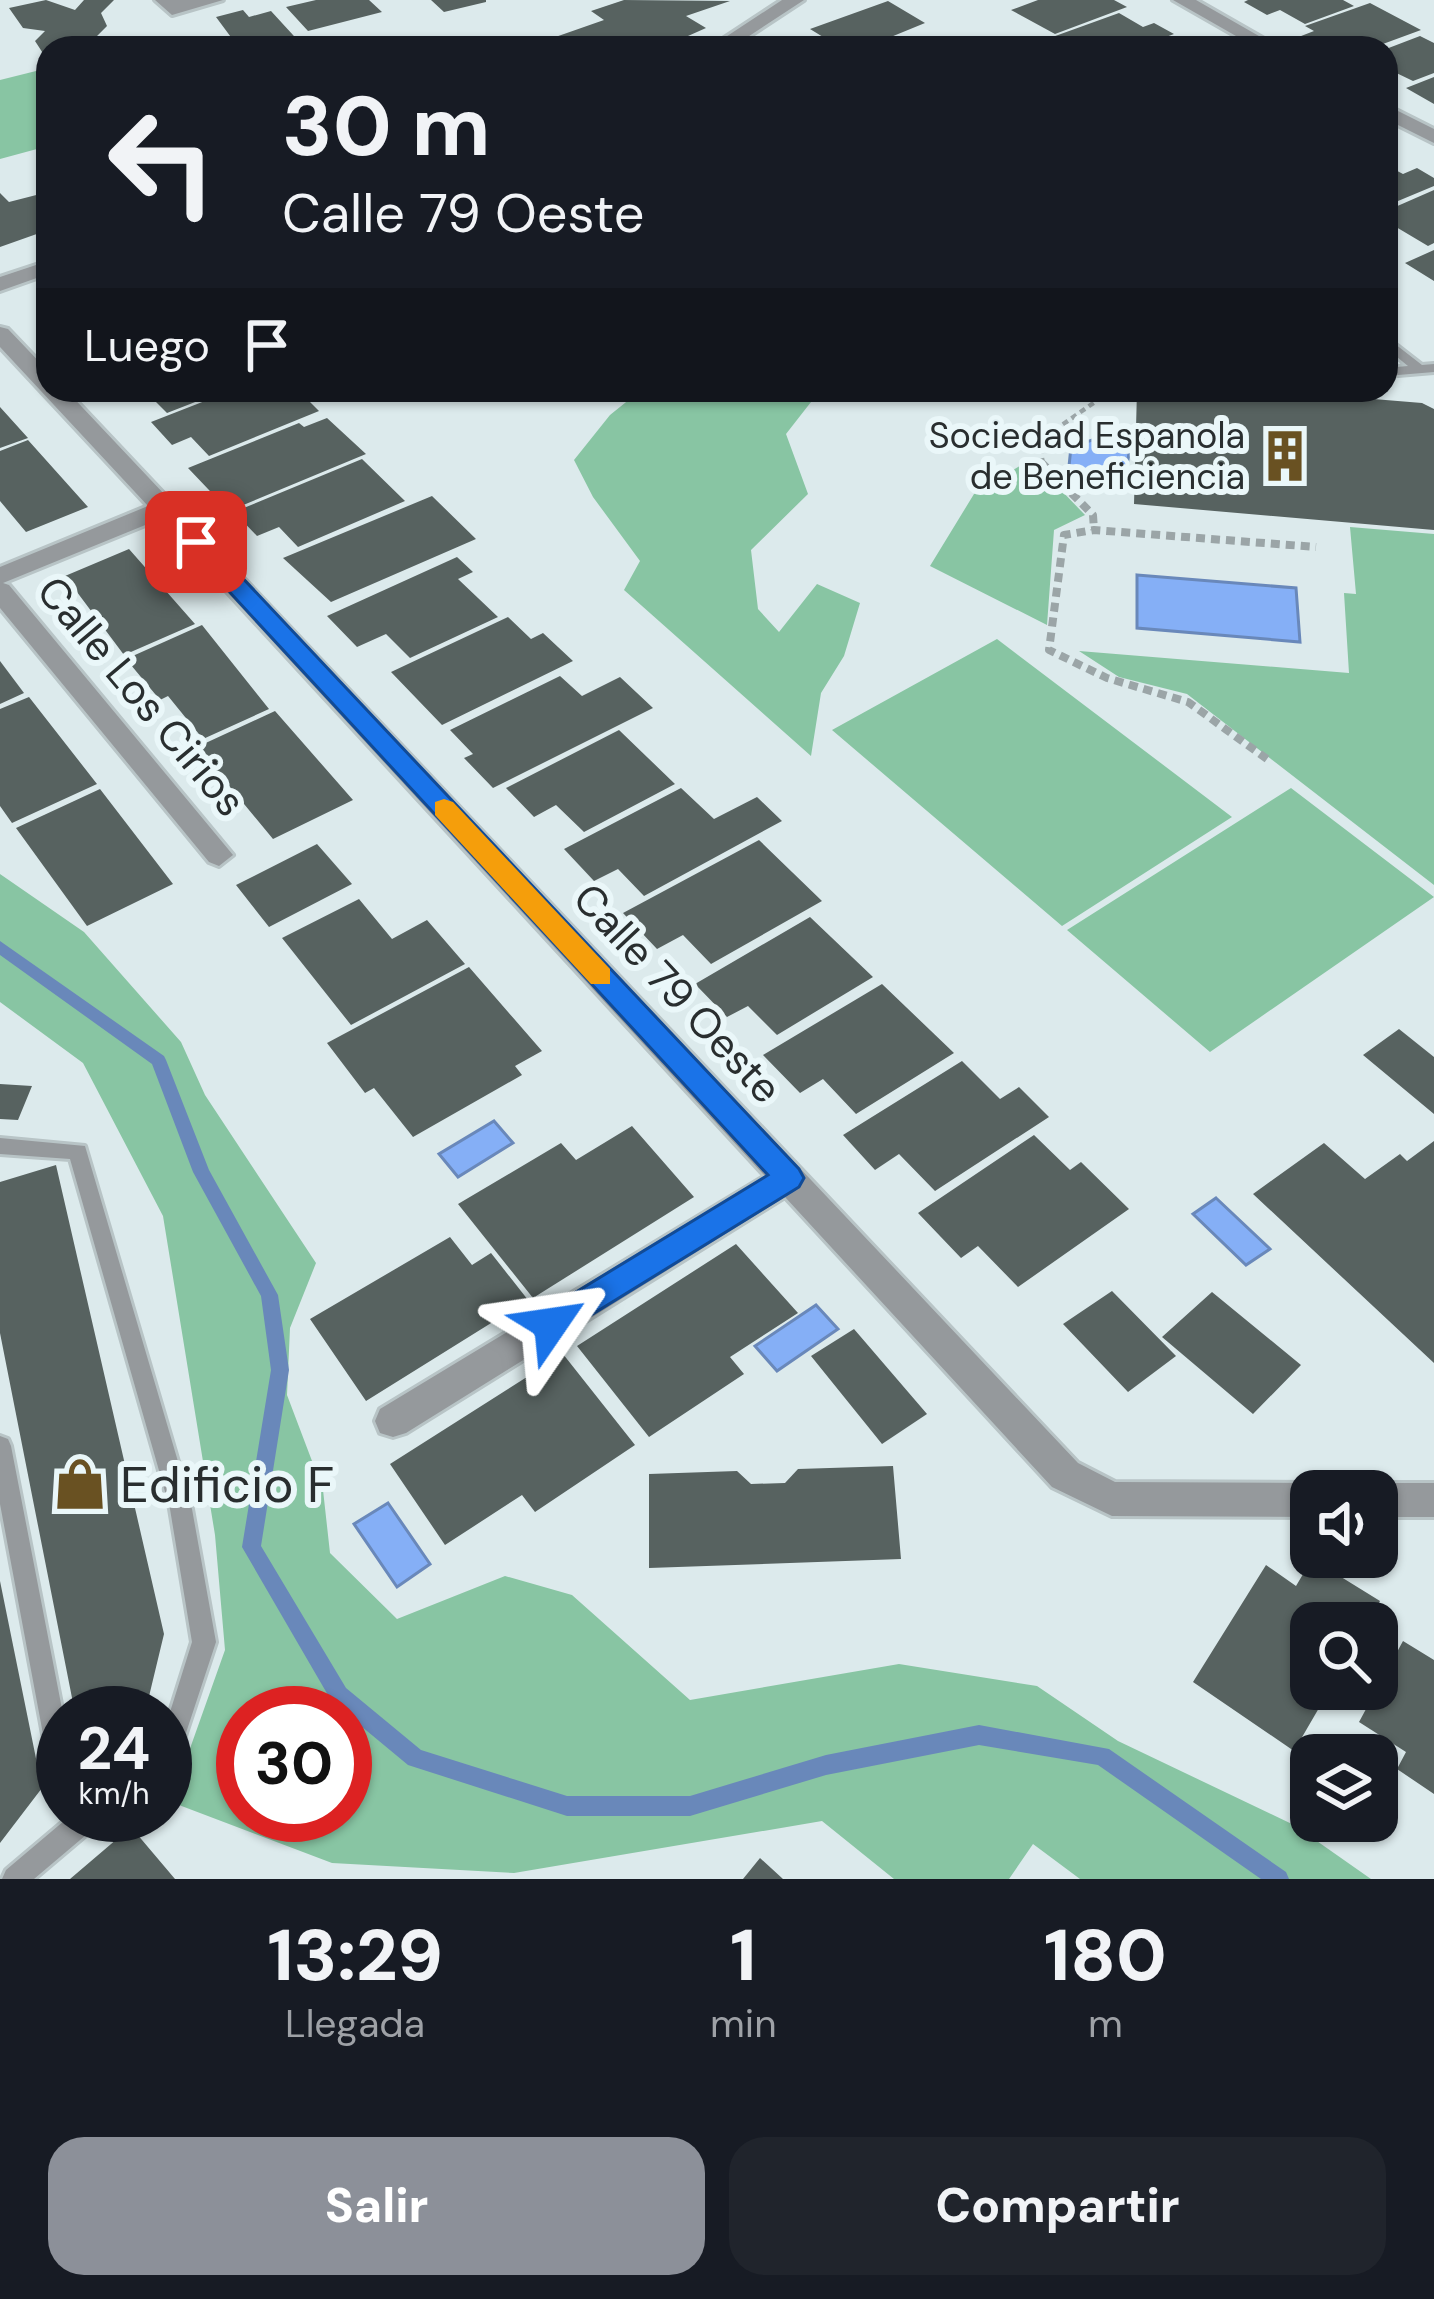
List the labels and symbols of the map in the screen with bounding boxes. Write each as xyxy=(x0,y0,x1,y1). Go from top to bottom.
place label: Sociedad Espanola de Beneficiencia xyxy=(929,412,1245,500)
building icon: Sociedad Espanola de Beneficiencia xyxy=(1256,427,1314,485)
pin xyxy=(145,491,247,593)
street label: Calle Los Cirios xyxy=(25,565,258,828)
street label: Calle 79 Oeste xyxy=(561,872,794,1115)
position arrow xyxy=(488,1261,614,1387)
place label: Edificio F xyxy=(120,1451,334,1518)
shop icon: Edificio F xyxy=(51,1455,109,1513)
speed limit sign: 30 xyxy=(216,1686,372,1842)

